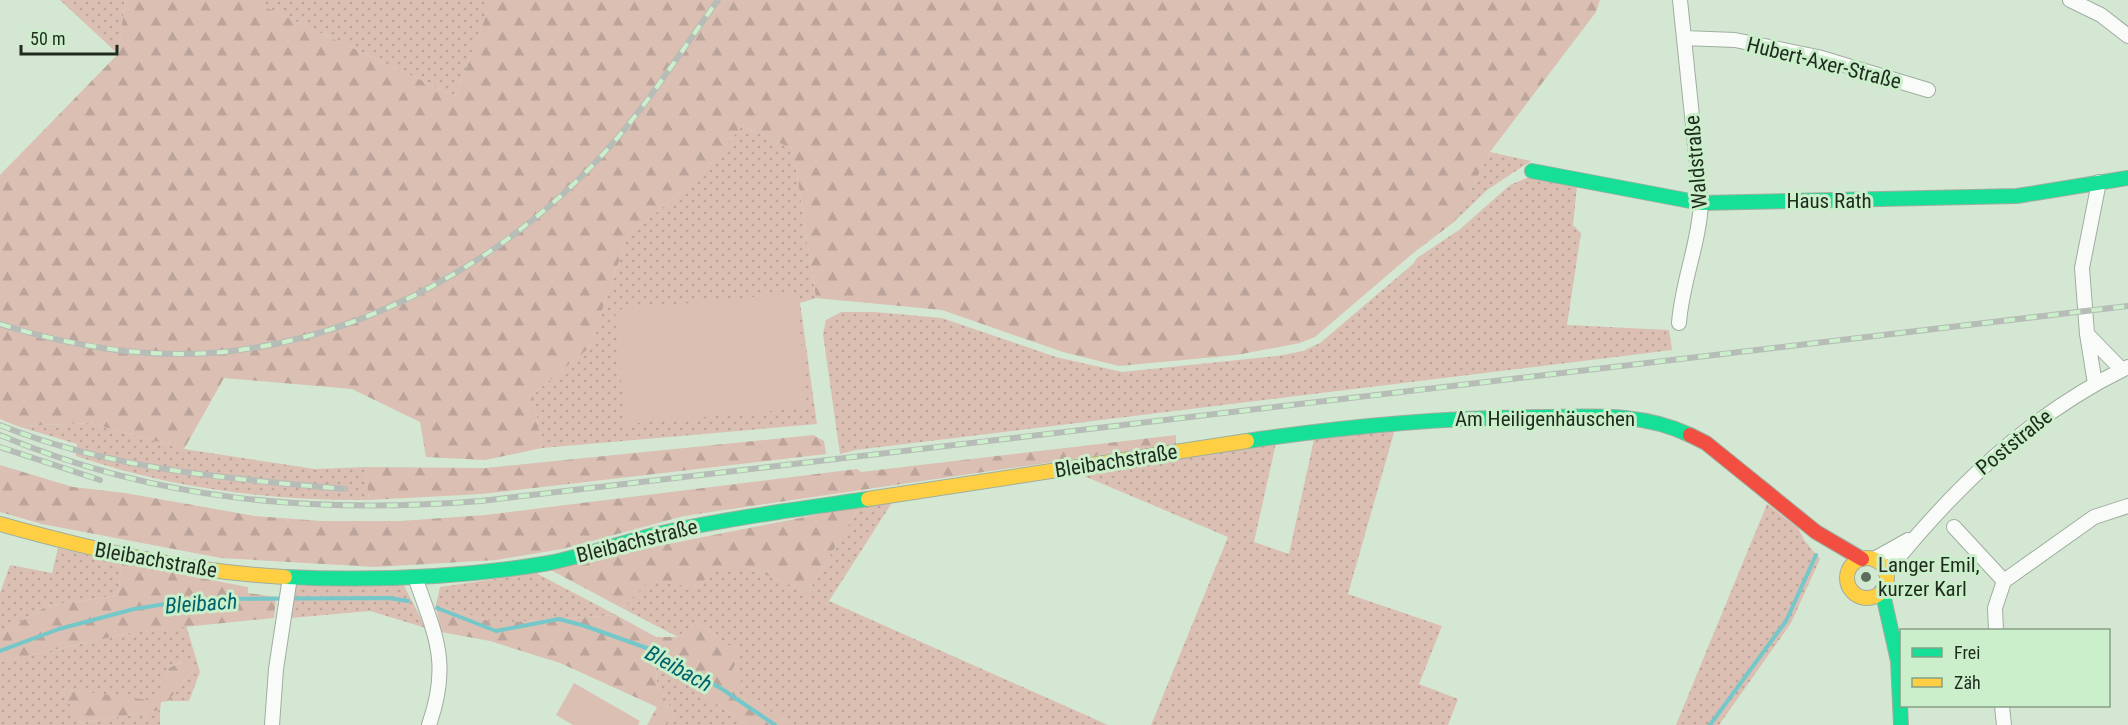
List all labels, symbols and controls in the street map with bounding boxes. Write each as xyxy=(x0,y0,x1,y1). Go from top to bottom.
scale bar xyxy=(21,18,117,56)
text: 50 m xyxy=(30,28,65,49)
street label: Hubert-Axer-Straße xyxy=(1744,32,1904,94)
street label: Waldstraße xyxy=(1680,114,1712,210)
street label: Haus Rath xyxy=(1786,189,1872,213)
street label: Poststraße xyxy=(1971,404,2057,480)
street label: Am Heiligenhäuschen xyxy=(1455,407,1635,431)
street label: Bleibachstraße xyxy=(1053,439,1179,483)
street label: Bleibachstraße xyxy=(574,514,700,568)
street label: Bleibachstraße xyxy=(93,537,219,583)
place label: Langer Emil, kurzer Karl xyxy=(1878,553,1980,601)
marker: Langer Emil, kurzer Karl xyxy=(1859,570,1873,584)
water label: Bleibach xyxy=(164,589,238,618)
legend xyxy=(1900,629,2110,707)
water label: Bleibach xyxy=(641,640,716,697)
text: Frei xyxy=(1954,642,1980,663)
text: Zäh xyxy=(1954,672,1981,693)

